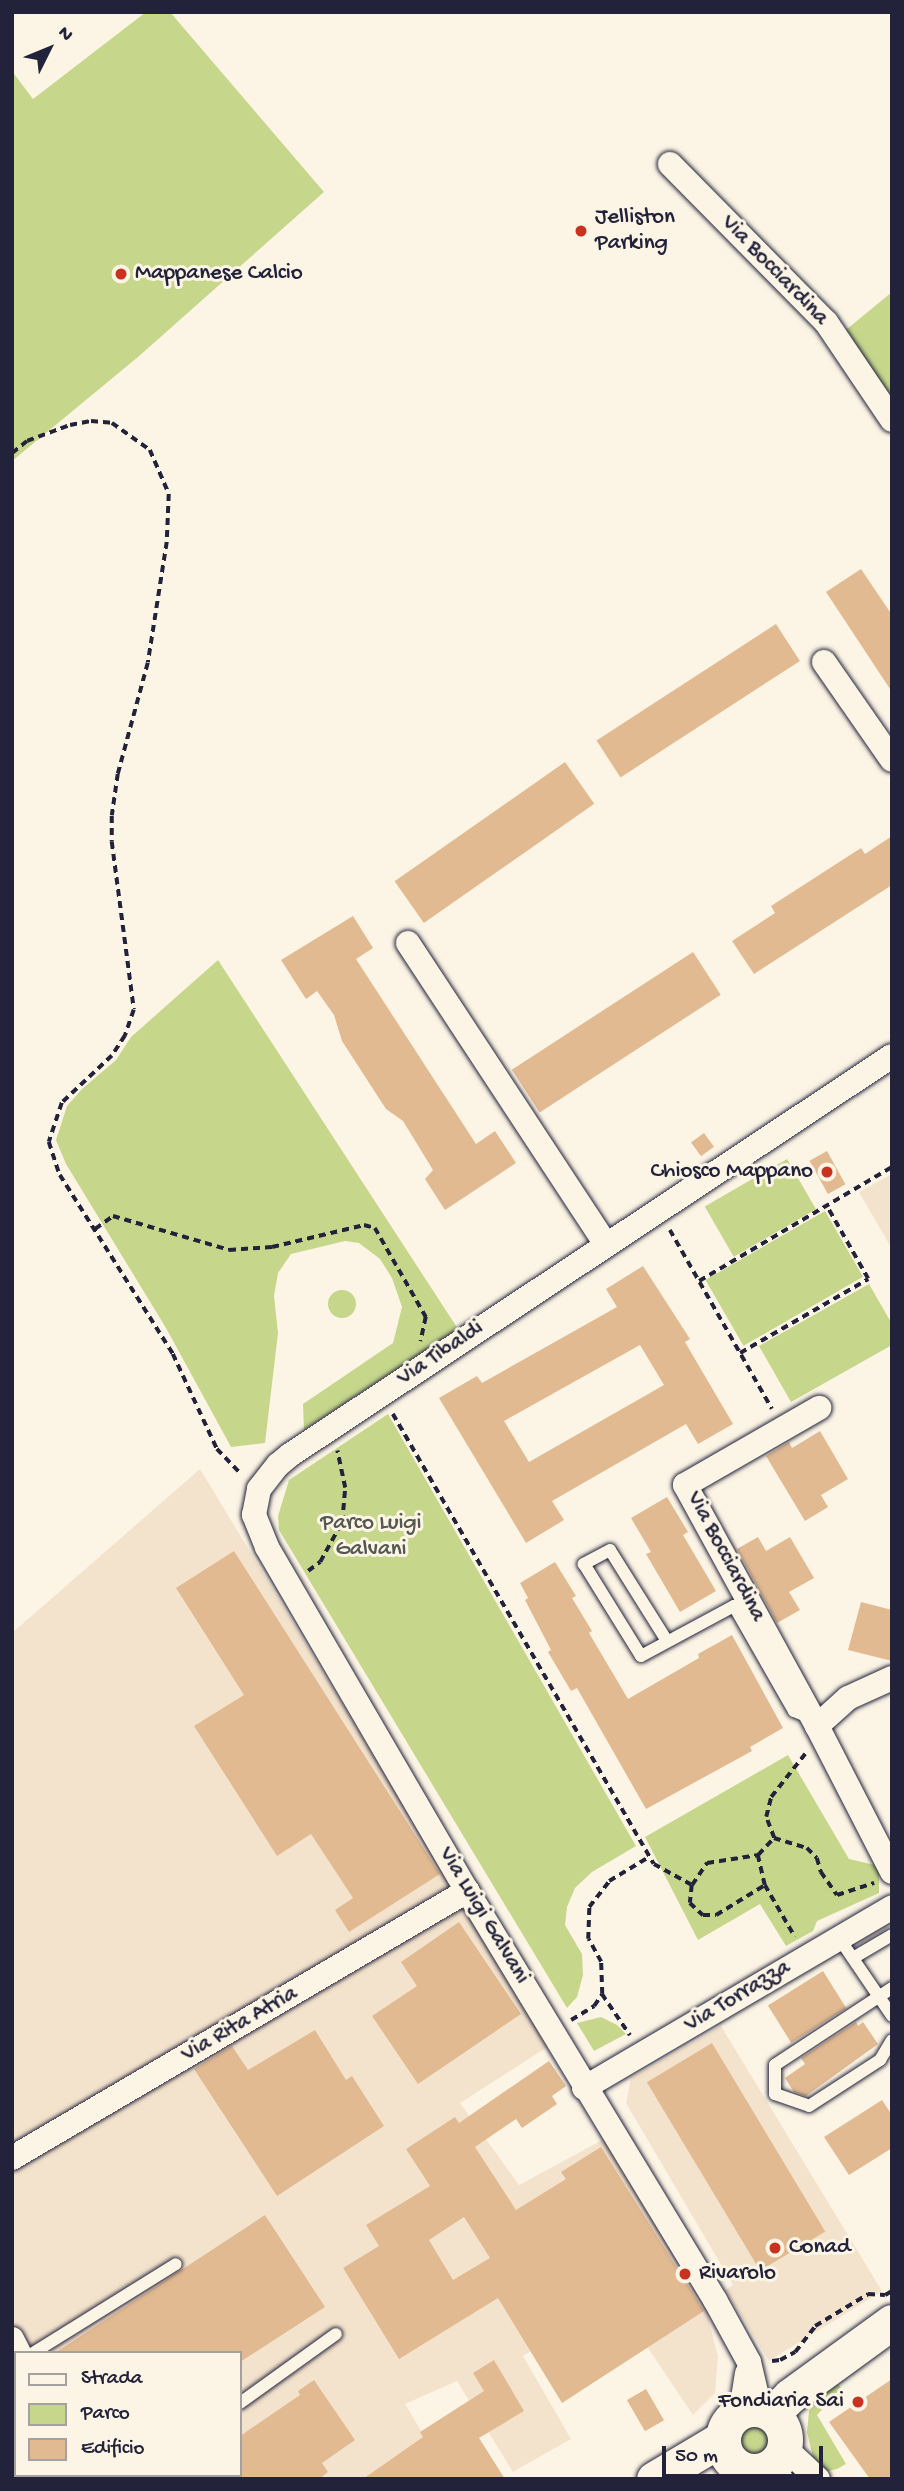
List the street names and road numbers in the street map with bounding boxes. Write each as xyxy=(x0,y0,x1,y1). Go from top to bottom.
street label: Via Bocciardina xyxy=(714,210,834,332)
street label: Via Tibaldi xyxy=(393,1315,489,1393)
street label: Via Bocciardina xyxy=(679,1487,771,1627)
street label: Via Luigi Galvani xyxy=(431,1843,535,1989)
street label: Via Torrazza xyxy=(680,1955,796,2039)
street label: Via Rita Atria xyxy=(177,1981,303,2069)

